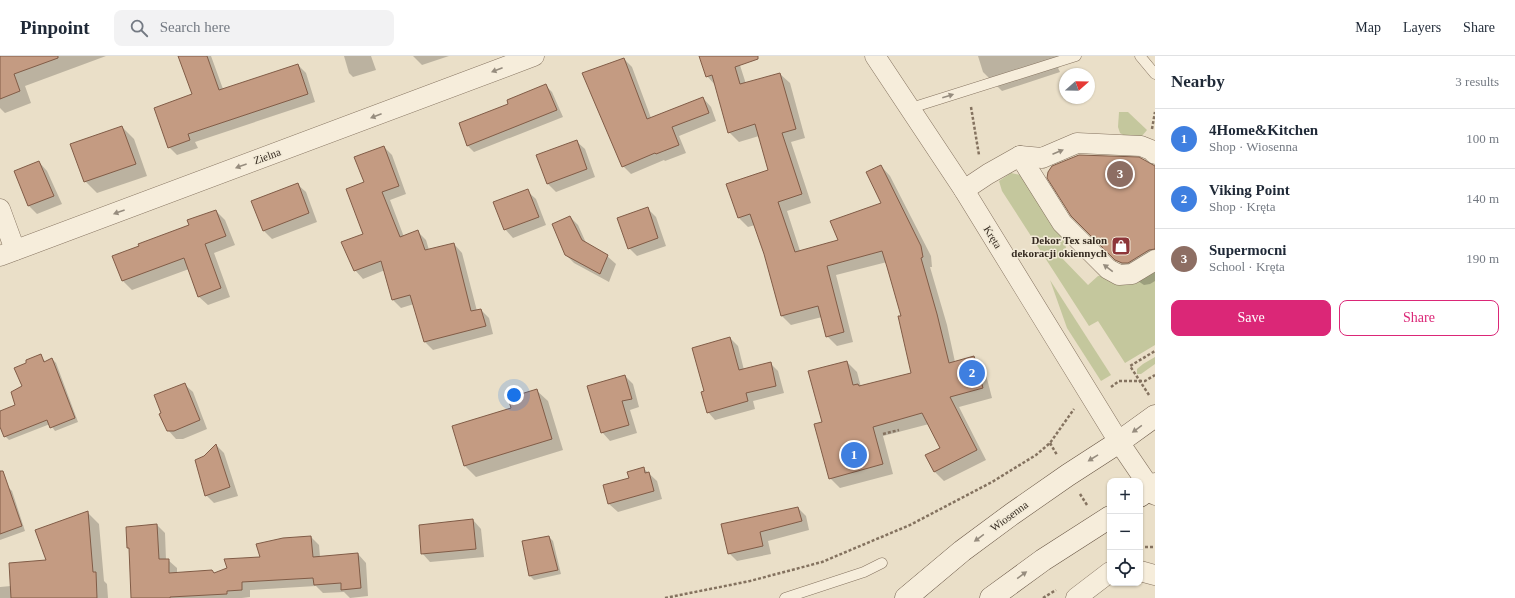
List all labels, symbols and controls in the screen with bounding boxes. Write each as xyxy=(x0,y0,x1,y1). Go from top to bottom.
search box xyxy=(114,10,394,46)
text: Pinpoint xyxy=(20,17,90,38)
icon: search xyxy=(128,17,150,39)
text: Search here xyxy=(160,19,230,35)
text: Map xyxy=(1355,20,1381,35)
text: Layers xyxy=(1403,20,1441,35)
text: Share xyxy=(1463,20,1495,35)
one-way arrow xyxy=(491,67,503,73)
north arrow xyxy=(1059,68,1095,104)
text: Nearby xyxy=(1171,72,1225,91)
text: 3 results xyxy=(1455,74,1499,89)
one-way arrow xyxy=(942,93,954,99)
one-way arrow xyxy=(369,113,381,119)
text: 4Home&Kitchen xyxy=(1209,122,1318,138)
text: 1 xyxy=(1181,131,1187,146)
text: 100 m xyxy=(1466,131,1499,146)
text: Shop · Wiosenna xyxy=(1209,139,1298,154)
street label: Zielna xyxy=(252,146,282,166)
one-way arrow xyxy=(1052,148,1064,154)
pin: 3 xyxy=(1107,159,1133,189)
one-way arrow xyxy=(234,164,246,170)
text: Viking Point xyxy=(1209,182,1290,198)
text: 2 xyxy=(1181,191,1187,206)
text: 140 m xyxy=(1466,191,1499,206)
text: Shop · Kręta xyxy=(1209,199,1275,214)
one-way arrow xyxy=(113,209,125,215)
street label: Kręta xyxy=(981,223,1005,251)
place label: Dekor Tex salon dekoracji okiennych xyxy=(1011,234,1107,259)
shop icon: Dekor Tex salon dekoracji okiennych xyxy=(1110,235,1132,257)
text: Supermocni xyxy=(1209,242,1287,258)
text: 3 xyxy=(1181,251,1187,266)
text: 190 m xyxy=(1466,251,1499,266)
text: School · Kręta xyxy=(1209,259,1285,274)
one-way arrow xyxy=(1103,264,1114,272)
button: Save xyxy=(1171,300,1331,336)
button: Share xyxy=(1339,300,1499,336)
pin: 2 xyxy=(959,358,985,388)
your location xyxy=(504,385,524,405)
one-way arrow xyxy=(1132,425,1142,433)
pin: 1 xyxy=(841,440,867,470)
one-way arrow xyxy=(1087,455,1099,462)
map controls xyxy=(1107,478,1143,586)
button: + xyxy=(1107,478,1143,514)
street label: Wiosenna xyxy=(988,498,1030,534)
button: − xyxy=(1107,514,1143,550)
one-way arrow xyxy=(974,534,984,542)
button: locate xyxy=(1107,550,1143,586)
one-way arrow xyxy=(1017,571,1027,579)

